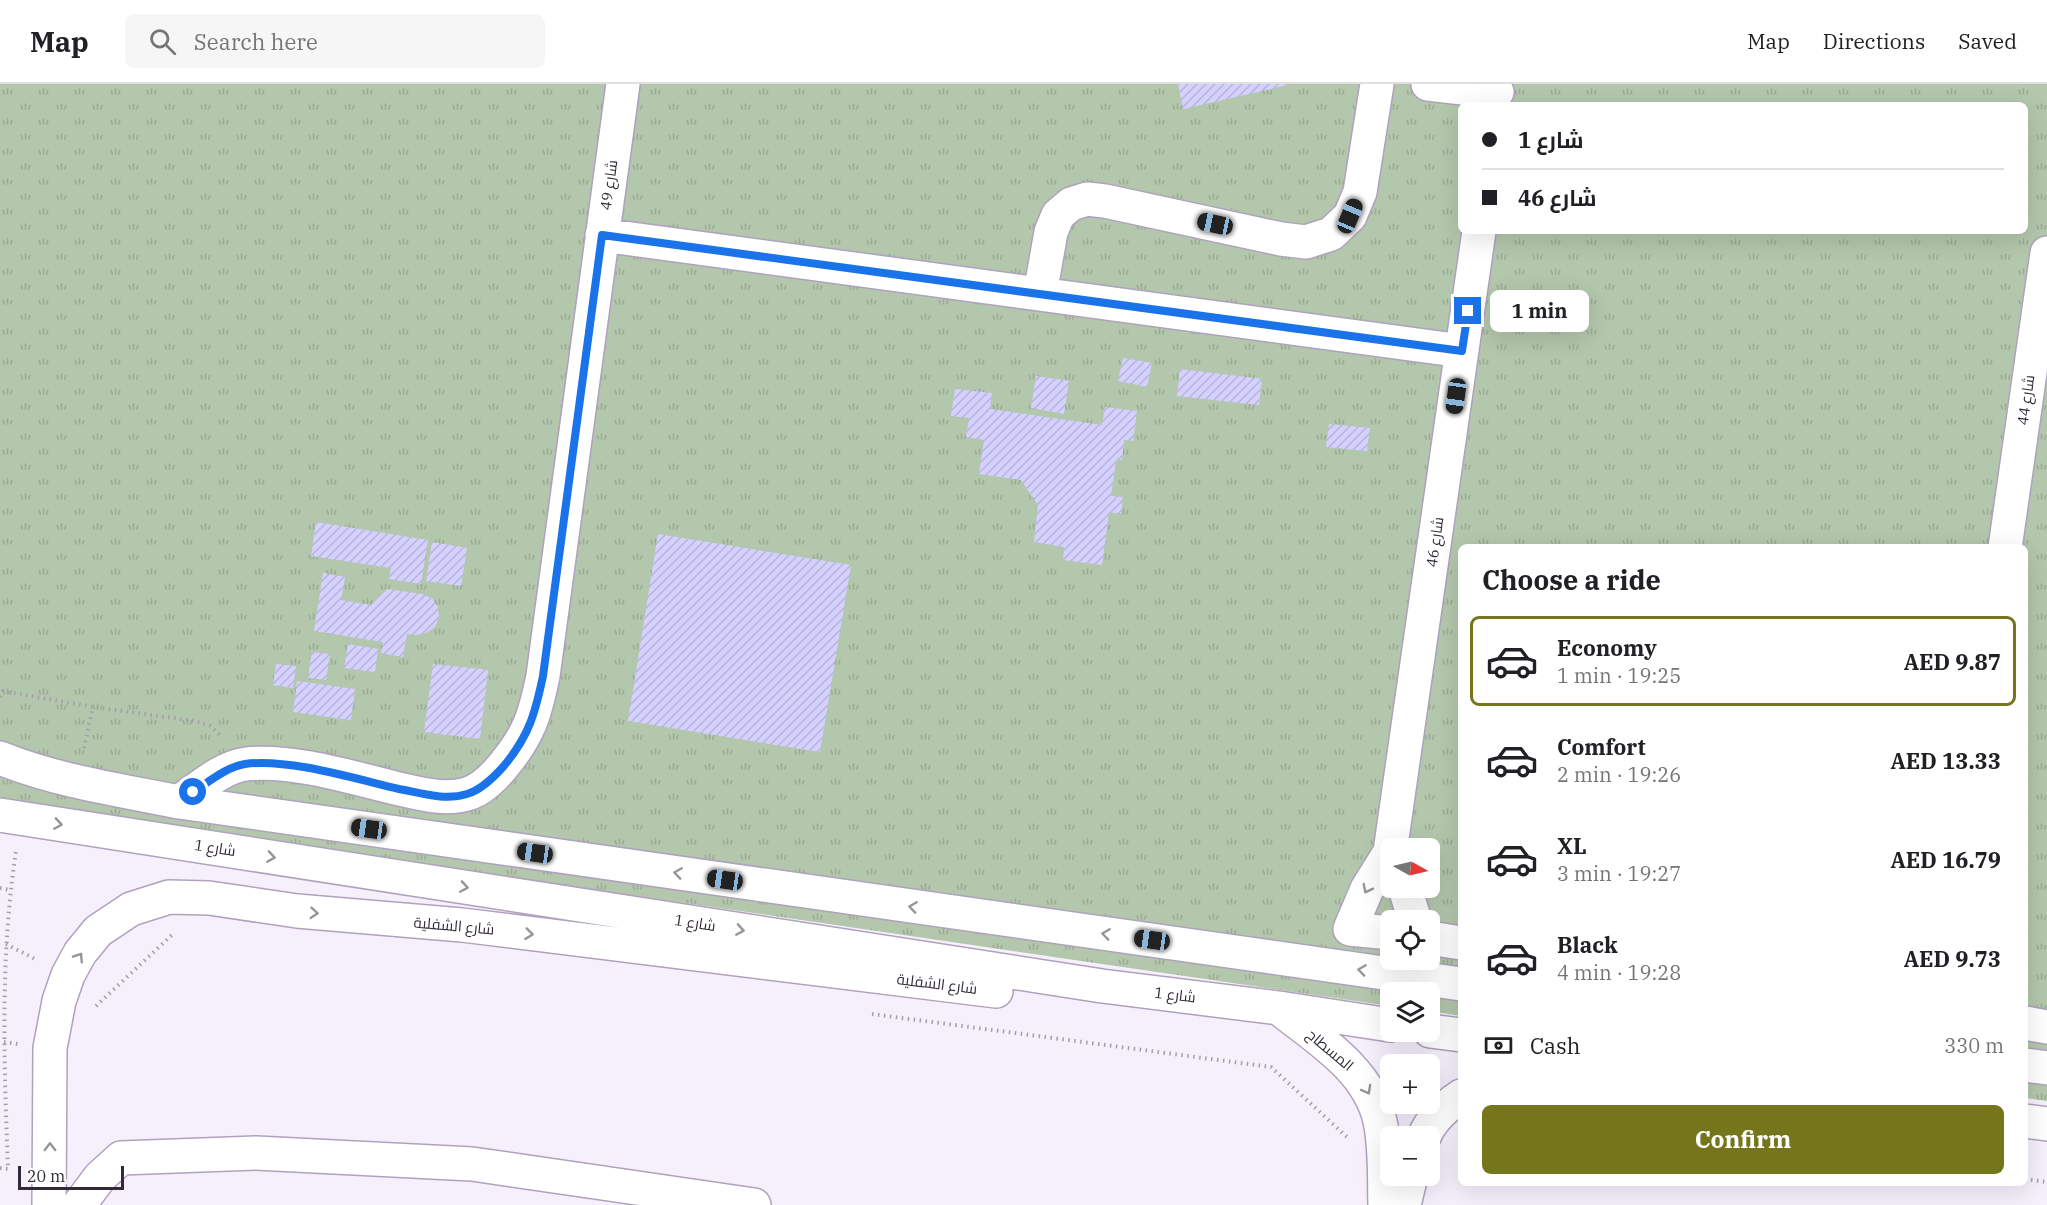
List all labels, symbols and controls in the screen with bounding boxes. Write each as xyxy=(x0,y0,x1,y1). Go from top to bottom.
search box xyxy=(125,14,545,68)
text: Map xyxy=(30,23,89,60)
icon: search xyxy=(146,25,179,58)
text: Search here xyxy=(194,27,318,56)
text: Map xyxy=(1747,27,1790,55)
text: Directions xyxy=(1823,27,1925,55)
text: Saved xyxy=(1958,27,2017,55)
text: شارع 1 xyxy=(1518,125,1583,154)
street label: شارع 49 xyxy=(596,159,623,212)
text: شارع 46 xyxy=(1518,183,1597,212)
car xyxy=(1335,196,1365,236)
car xyxy=(1196,211,1234,237)
callout: 1 min xyxy=(1489,290,1588,332)
route end xyxy=(1454,297,1481,324)
text: 1 min xyxy=(1512,297,1568,324)
street label: شارع 44 xyxy=(2013,374,2040,427)
car xyxy=(1445,377,1467,415)
street label: شارع 46 xyxy=(1422,516,1449,569)
text: Choose a ride xyxy=(1482,562,1661,597)
text: Economy xyxy=(1557,633,1657,662)
icon: car xyxy=(1485,634,1539,688)
text: AED 9.87 xyxy=(1904,647,2001,676)
text: 1 min · 19:25 xyxy=(1557,662,1681,689)
text: Comfort xyxy=(1557,732,1646,761)
icon: car xyxy=(1485,733,1539,787)
text: AED 13.33 xyxy=(1890,746,2001,775)
text: 2 min · 19:26 xyxy=(1557,761,1681,788)
route start xyxy=(179,778,206,805)
one-way arrow xyxy=(52,817,62,830)
car xyxy=(350,818,388,840)
text: XL xyxy=(1557,831,1587,860)
icon: car xyxy=(1485,832,1539,886)
street label: شارع 1 xyxy=(193,835,237,862)
north arrow xyxy=(1380,838,1440,898)
map controls xyxy=(1380,838,1440,1186)
car xyxy=(516,842,554,864)
text: AED 16.79 xyxy=(1890,845,2001,874)
one-way arrow xyxy=(266,850,276,863)
text: 3 min · 19:27 xyxy=(1557,860,1681,887)
one-way arrow xyxy=(674,868,683,880)
car xyxy=(706,869,744,891)
one-way arrow xyxy=(459,880,469,892)
one-way arrow xyxy=(1363,883,1374,893)
one-way arrow xyxy=(908,901,918,913)
one-way arrow xyxy=(310,906,319,919)
street label: شارع 1 xyxy=(673,910,717,937)
button: locate xyxy=(1380,910,1440,970)
street label: شارع الشفلية xyxy=(413,913,495,940)
one-way arrow xyxy=(735,923,744,935)
one-way arrow xyxy=(524,927,534,939)
one-way arrow xyxy=(1101,928,1111,941)
car xyxy=(1133,929,1171,951)
text: Black xyxy=(1557,930,1618,959)
icon: car xyxy=(1485,931,1539,985)
text: AED 9.73 xyxy=(1904,944,2001,973)
one-way arrow xyxy=(71,953,83,963)
text: 4 min · 19:28 xyxy=(1557,959,1681,986)
one-way arrow xyxy=(1357,965,1366,977)
street label: شارع الشفلية xyxy=(896,969,978,1000)
button: layers xyxy=(1380,982,1440,1042)
street label: شارع 1 xyxy=(1153,983,1197,1008)
street label: المسطاح xyxy=(1302,1024,1358,1076)
icon: cash xyxy=(1482,1029,1515,1062)
text: Cash xyxy=(1530,1031,1581,1060)
text: 330 m xyxy=(1944,1032,2004,1059)
button: + xyxy=(1380,1054,1440,1114)
one-way arrow xyxy=(1359,1084,1371,1094)
button: Confirm xyxy=(1482,1105,2004,1174)
button: − xyxy=(1380,1126,1440,1186)
one-way arrow xyxy=(43,1142,56,1151)
scale bar xyxy=(18,1163,124,1190)
text: 20 m xyxy=(27,1166,65,1186)

